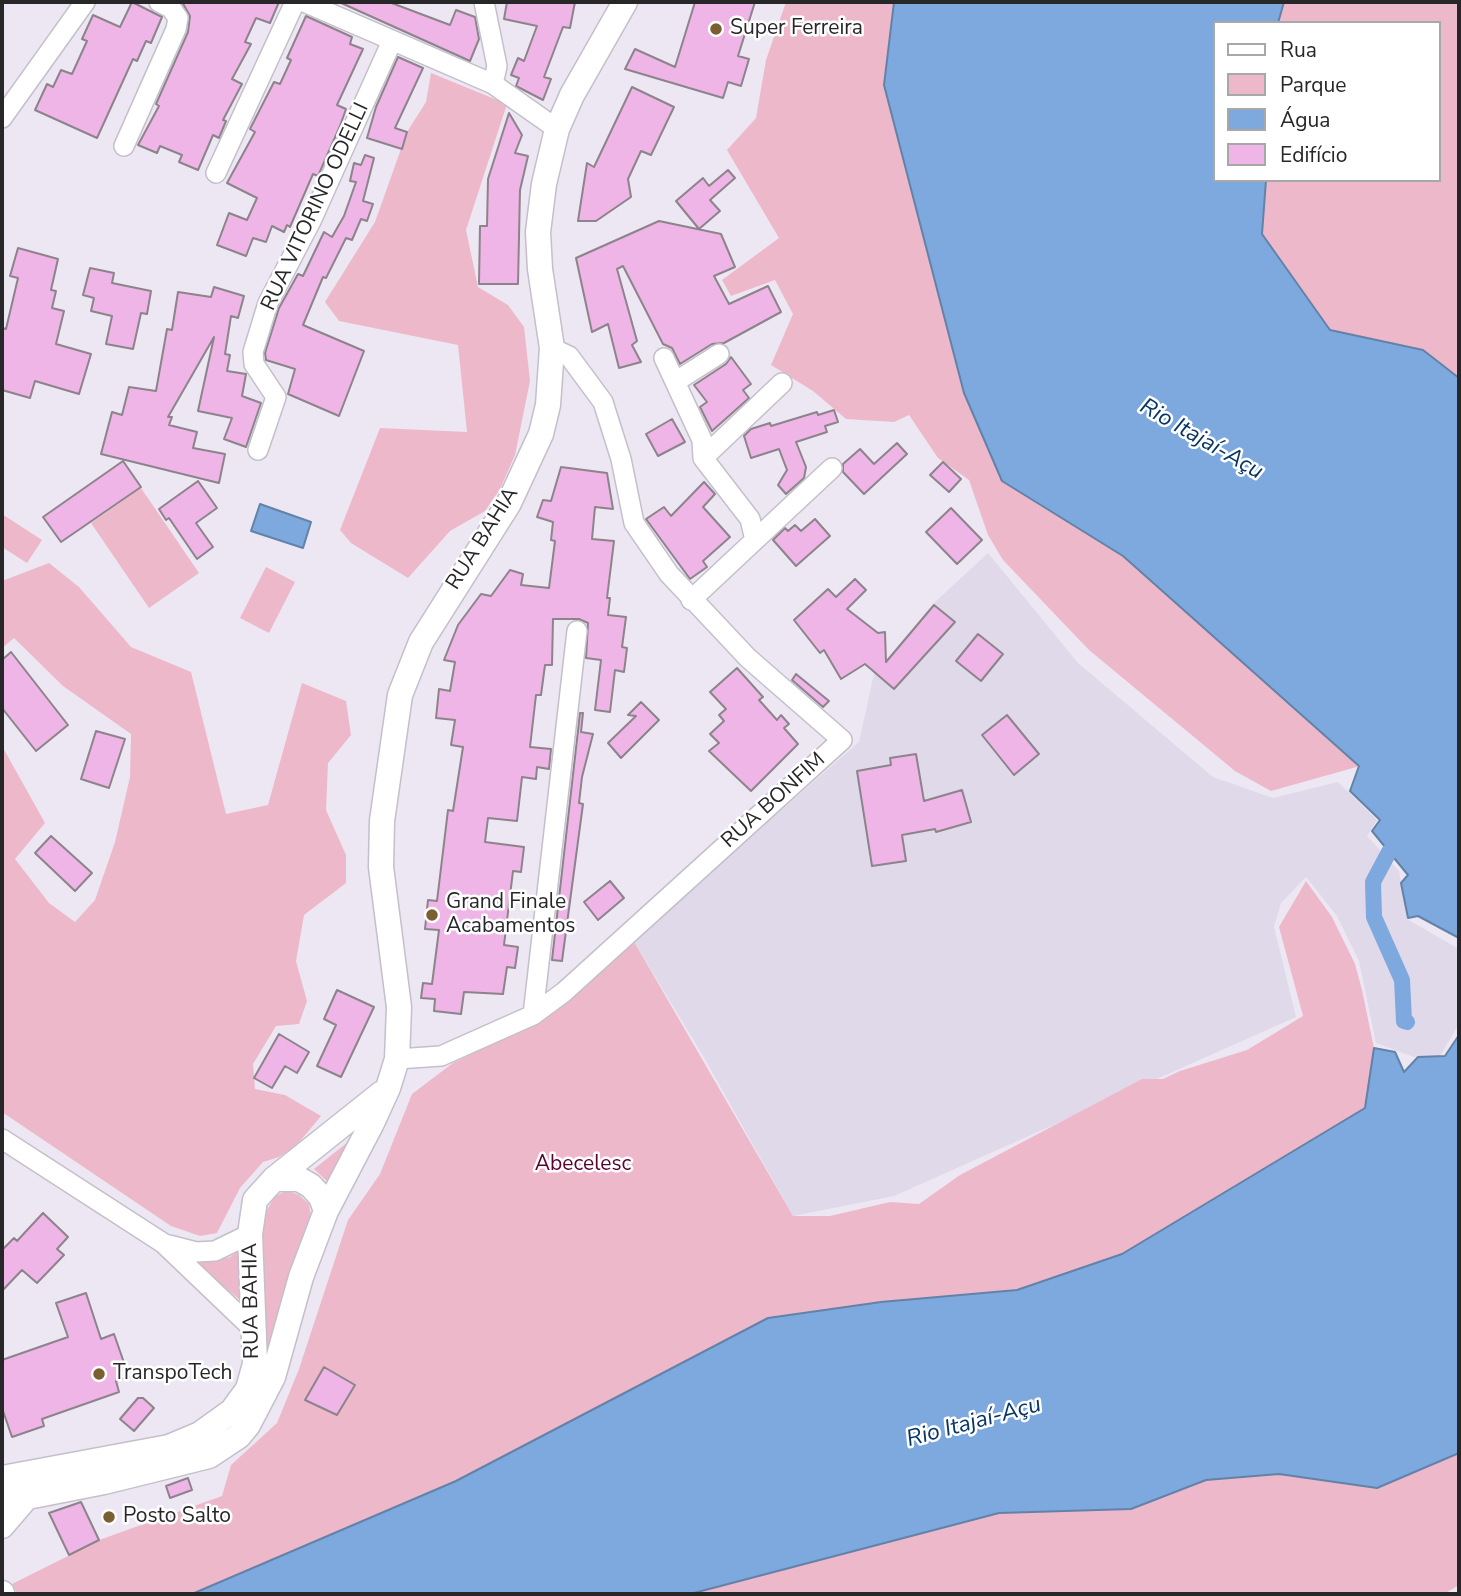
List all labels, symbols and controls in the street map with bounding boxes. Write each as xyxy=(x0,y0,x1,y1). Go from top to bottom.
place label: Super Ferreira xyxy=(730,16,863,42)
marker: Super Ferreira xyxy=(708,21,724,37)
legend xyxy=(1212,21,1440,182)
text: Rua xyxy=(1280,36,1317,64)
text: Parque xyxy=(1280,71,1347,99)
street label: RUA VITORINO ODELLI xyxy=(257,99,375,315)
text: Água xyxy=(1280,106,1330,134)
text: Edifício xyxy=(1280,141,1347,169)
water label: Rio Itajaí-Açu xyxy=(1134,394,1268,486)
street label: RUA BAHIA xyxy=(442,483,524,595)
street label: RUA BONFIM xyxy=(717,748,831,854)
place label: Grand Finale Acabamentos xyxy=(446,890,575,940)
marker: Grand Finale Acabamentos xyxy=(424,907,440,923)
park label: Abecelesc xyxy=(535,1152,631,1178)
street label: RUA BAHIA xyxy=(238,1243,266,1359)
place label: TranspoTech xyxy=(113,1361,232,1387)
marker: TranspoTech xyxy=(91,1366,107,1382)
water label: Rio Itajaí-Açu xyxy=(904,1392,1044,1454)
place label: Posto Salto xyxy=(123,1504,231,1530)
marker: Posto Salto xyxy=(101,1509,117,1525)

